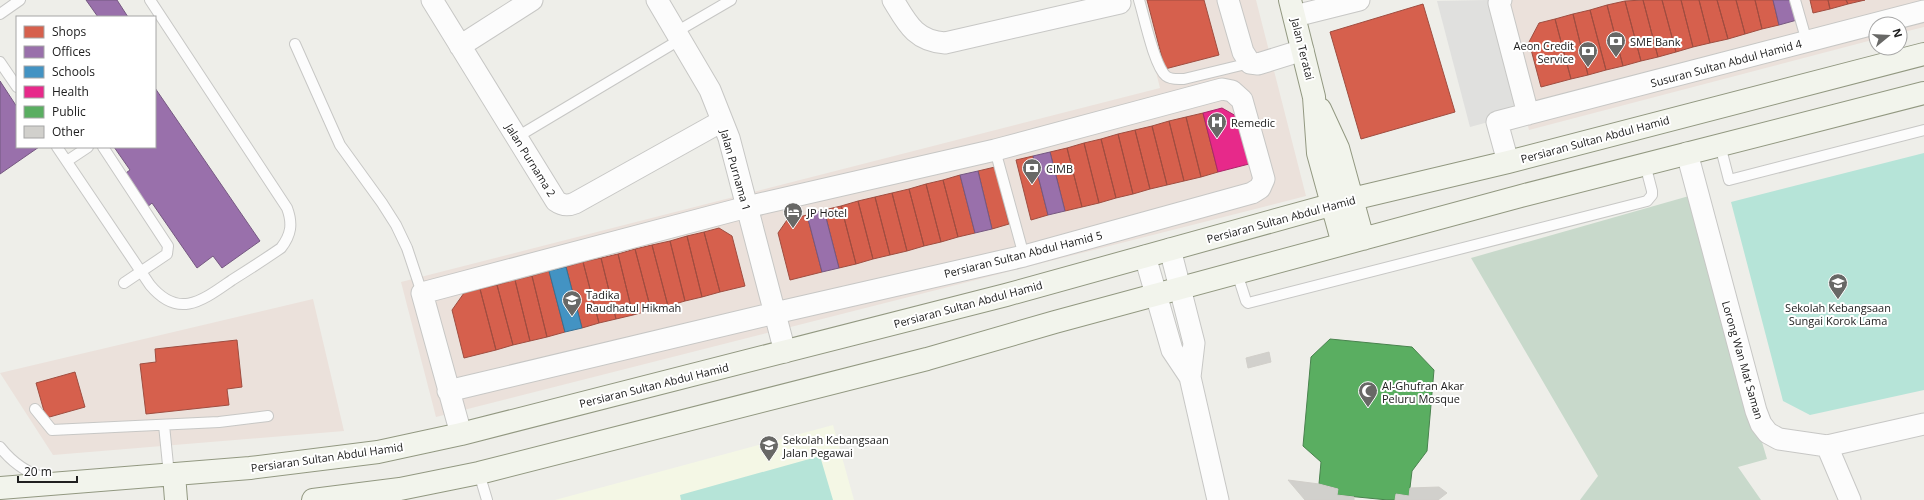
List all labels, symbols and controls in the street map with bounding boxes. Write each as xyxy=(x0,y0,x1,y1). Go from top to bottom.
legend xyxy=(16,16,156,148)
street label: Jalan Teratai xyxy=(1288,16,1318,81)
north arrow xyxy=(1868,16,1908,56)
text: Shops xyxy=(52,23,87,40)
text: N xyxy=(1889,26,1907,39)
bank icon: SME Bank xyxy=(1605,30,1627,58)
place label: SME Bank xyxy=(1630,34,1681,49)
street label: Susuran Sultan Abdul Hamid 4 xyxy=(1649,35,1804,90)
place label: Aeon Credit Service xyxy=(1514,38,1574,66)
bank icon: Aeon Credit Service xyxy=(1577,40,1599,68)
text: Offices xyxy=(52,43,91,60)
text: Schools xyxy=(52,63,95,80)
text: Health xyxy=(52,83,89,100)
text: Public xyxy=(52,103,86,120)
hospital icon: Remedic xyxy=(1206,111,1228,139)
street label: Persiaran Sultan Abdul Hamid xyxy=(1519,112,1671,166)
place label: Remedic xyxy=(1231,115,1275,130)
street label: Jalan Purnama 2 xyxy=(502,120,560,199)
text: Other xyxy=(52,123,85,140)
street label: Jalan Purnama 1 xyxy=(717,127,755,212)
bank icon: CIMB xyxy=(1021,157,1043,185)
place label: CIMB xyxy=(1046,161,1073,176)
street label: Persiaran Sultan Abdul Hamid xyxy=(1205,192,1357,246)
hotel icon: JP Hotel xyxy=(782,201,804,229)
place label: JP Hotel xyxy=(806,205,847,220)
street label: Persiaran Sultan Abdul Hamid 5 xyxy=(942,227,1104,281)
school or university icon: Sekolah Kebangsaan Sungai Korok Lama xyxy=(1827,272,1849,300)
street label: Persiaran Sultan Abdul Hamid xyxy=(892,277,1044,331)
place label: Tadika Raudhatul Hikmah xyxy=(586,287,681,315)
school or university icon: Tadika Raudhatul Hikmah xyxy=(561,289,583,317)
street label: Lorong Wan Mat Saman xyxy=(1719,299,1767,421)
place label: Sekolah Kebangsaan Sungai Korok Lama xyxy=(1785,300,1891,328)
street label: Persiaran Sultan Abdul Hamid xyxy=(578,359,730,411)
place label: Al-Ghufran Akar Peluru Mosque xyxy=(1382,378,1465,406)
mosque icon: Al-Ghufran Akar Peluru Mosque xyxy=(1357,380,1379,408)
place label: Sekolah Kebangsaan Jalan Pegawai xyxy=(782,432,889,460)
school or university icon: Sekolah Kebangsaan Jalan Pegawai xyxy=(758,434,780,462)
street label: Persiaran Sultan Abdul Hamid xyxy=(250,439,404,475)
scale bar xyxy=(18,458,77,484)
text: 20 m xyxy=(24,463,52,480)

